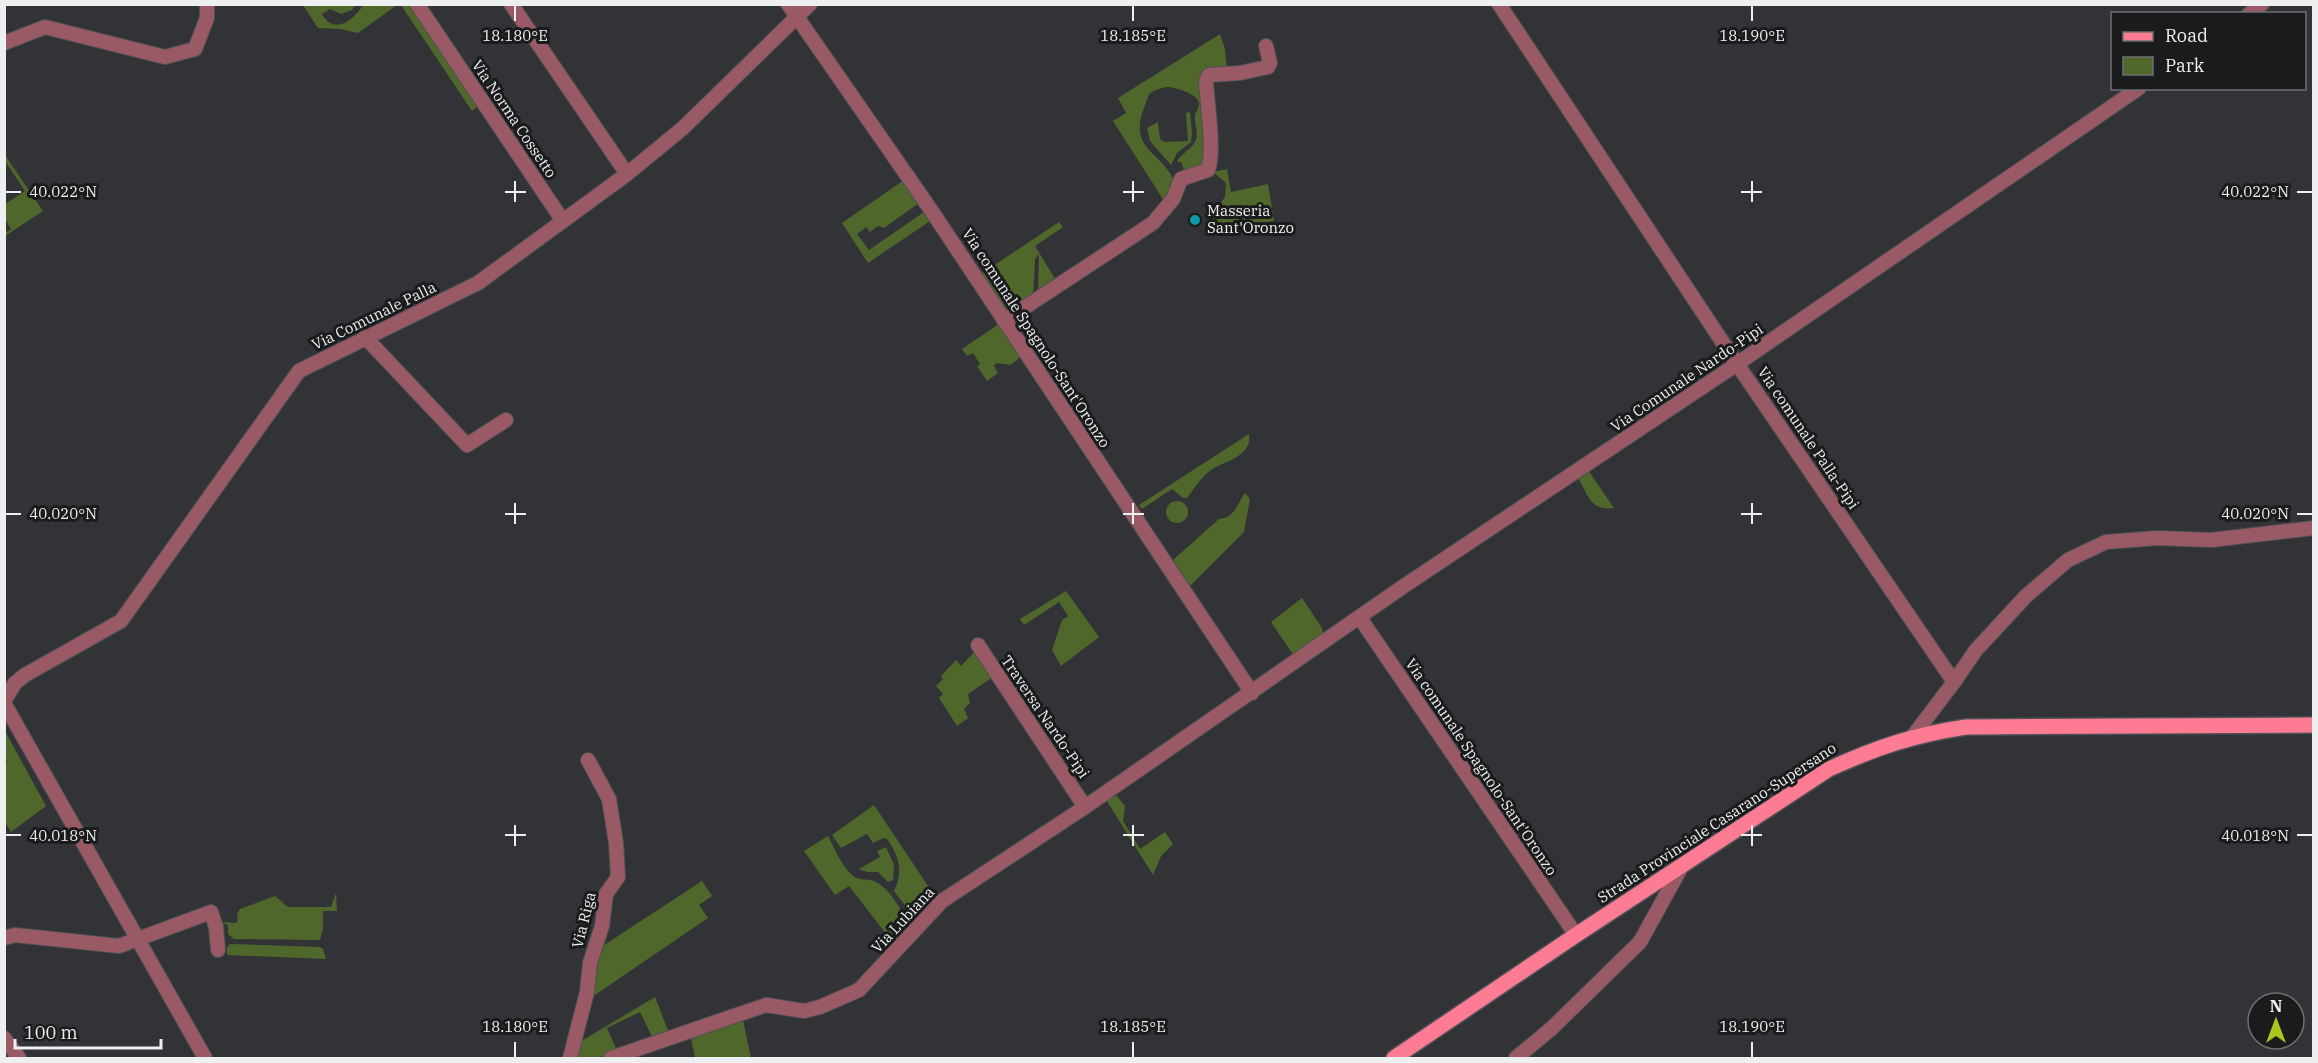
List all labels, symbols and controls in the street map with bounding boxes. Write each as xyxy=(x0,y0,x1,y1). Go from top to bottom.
legend xyxy=(2111,12,2306,90)
text: Road xyxy=(2165,24,2208,47)
text: 18.180°E xyxy=(482,26,548,45)
text: 18.185°E xyxy=(1100,26,1166,45)
text: 18.190°E xyxy=(1719,26,1785,45)
text: Park xyxy=(2165,54,2205,77)
street label: Via Norma Cossetto xyxy=(468,56,561,181)
text: 40.022°N xyxy=(29,182,97,201)
text: 40.022°N xyxy=(2221,182,2289,201)
place label: Masseria Sant'Oronzo xyxy=(1207,201,1294,237)
marker: Masseria Sant'Oronzo xyxy=(1188,213,1202,227)
street label: Via comunale Spagnolo-Sant'Oronzo xyxy=(958,224,1115,451)
street label: Via Comunale Palla xyxy=(308,277,439,354)
street label: Via Comunale Nardo-Pipi xyxy=(1607,319,1767,436)
street label: Via comunale Palla-Pipi xyxy=(1754,363,1863,513)
text: 40.020°N xyxy=(29,504,97,523)
text: 40.020°N xyxy=(2221,504,2289,523)
street label: Traversa Nardo-Pipi xyxy=(997,652,1094,782)
street label: Via comunale Spagnolo-Sant'Oronzo xyxy=(1401,655,1561,879)
street label: Strada Provinciale Casarano-Supersano xyxy=(1594,738,1840,907)
text: 40.018°N xyxy=(29,826,97,845)
text: 40.018°N xyxy=(2221,826,2289,845)
street label: Via Lubiana xyxy=(867,883,938,957)
street label: Via Riga xyxy=(567,890,600,950)
north arrow xyxy=(2246,991,2306,1051)
text: N xyxy=(2270,996,2282,1016)
scale bar xyxy=(15,1012,160,1050)
text: 18.180°E xyxy=(482,1017,548,1036)
text: 18.185°E xyxy=(1100,1017,1166,1036)
text: 18.190°E xyxy=(1719,1017,1785,1036)
text: 100 m xyxy=(24,1021,78,1044)

